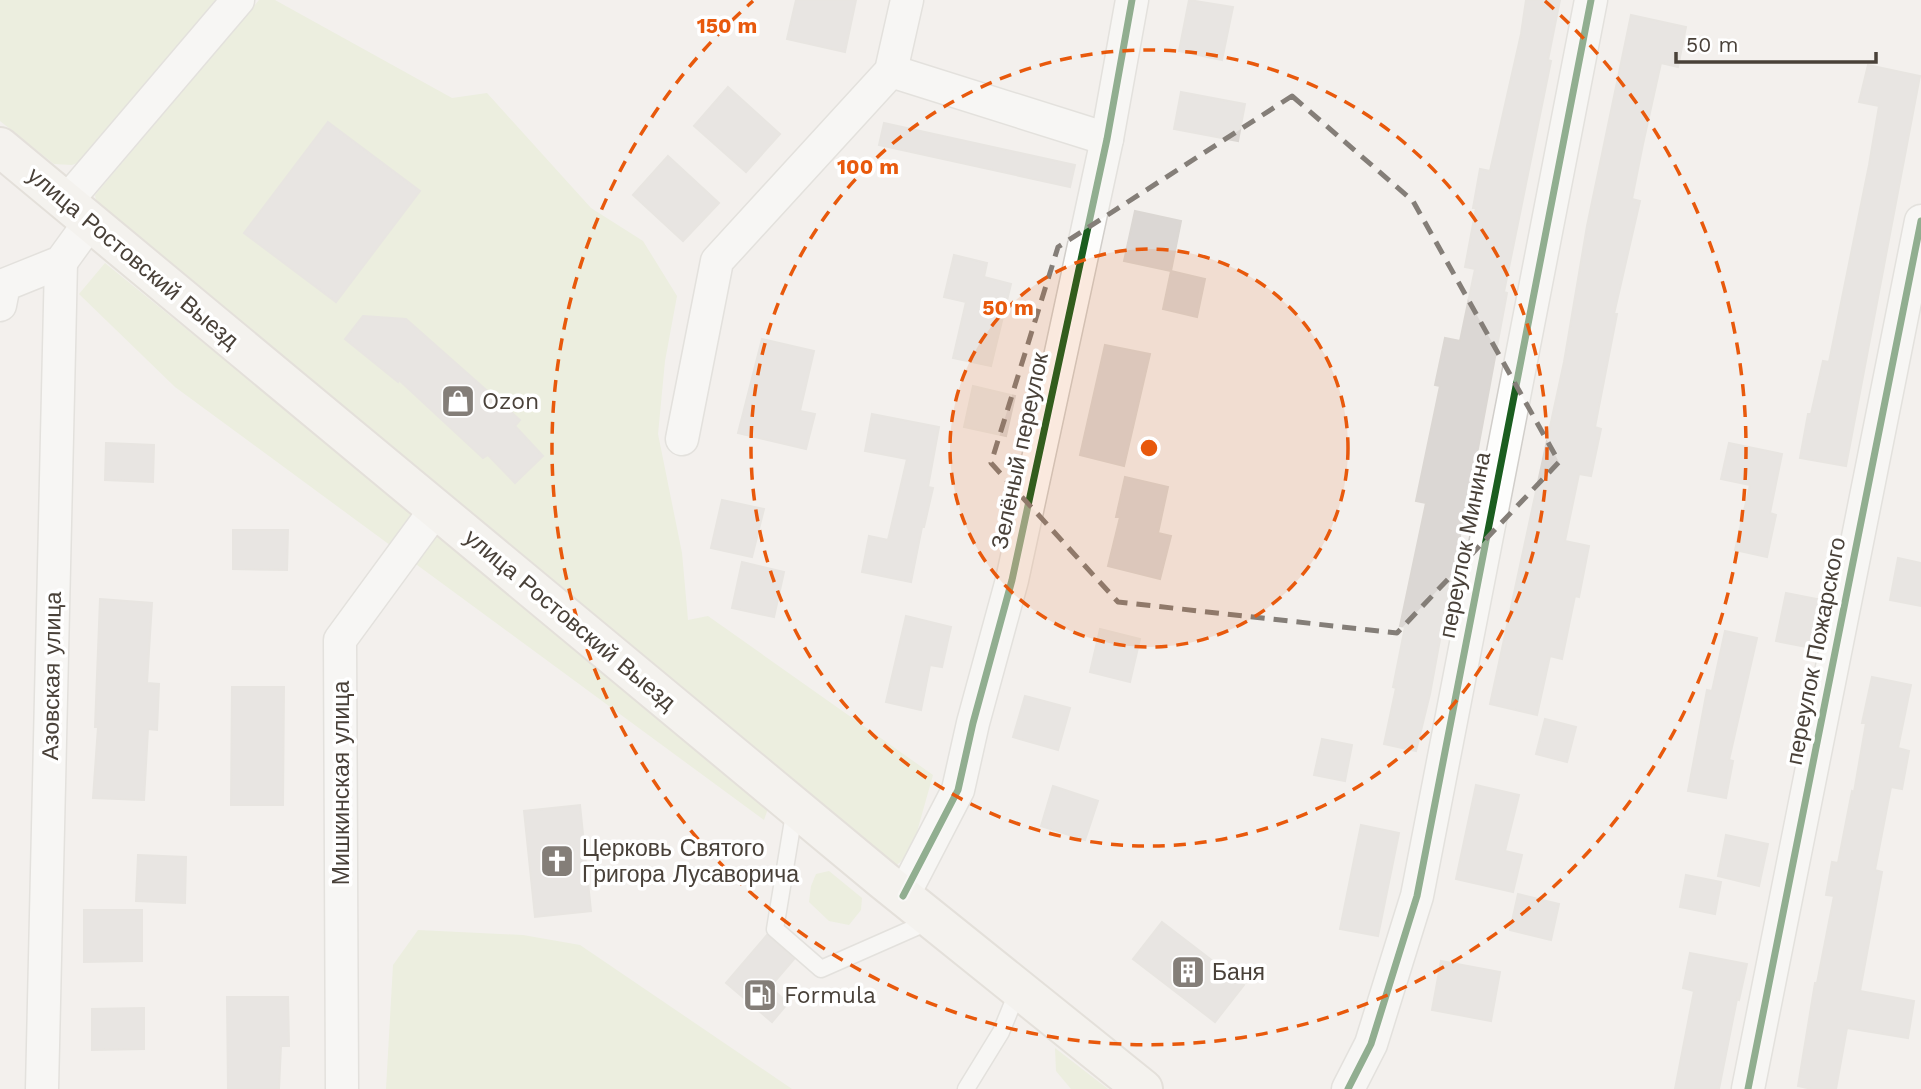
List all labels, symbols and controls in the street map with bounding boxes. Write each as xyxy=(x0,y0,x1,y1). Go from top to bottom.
text: 150 m xyxy=(697,13,757,38)
scale bar xyxy=(1676,21,1876,65)
text: 50 m xyxy=(1686,32,1738,57)
text: 100 m xyxy=(837,154,899,179)
street label: улица Ростовский Выезд xyxy=(22,162,245,355)
text: 50 m xyxy=(982,295,1034,320)
street label: Зелёный переулок xyxy=(986,349,1054,552)
shop icon: Ozon xyxy=(439,382,477,420)
place label: Ozon xyxy=(482,388,539,415)
centre of rings xyxy=(1137,436,1161,460)
street label: переулок Минина xyxy=(1434,449,1496,640)
street label: улица Ростовский Выезд xyxy=(459,524,682,717)
street label: переулок Пожарского xyxy=(1781,535,1851,767)
street label: Азовская улица xyxy=(37,591,67,761)
street label: Мишкинская улица xyxy=(328,681,355,885)
place label: Церковь Святого Григора Лусаворича xyxy=(582,835,799,888)
church icon: Церковь Святого Григора Лусаворича xyxy=(538,842,576,880)
building icon: Баня xyxy=(1169,953,1207,991)
place label: Баня xyxy=(1212,959,1265,986)
fuel station icon: Formula xyxy=(741,976,779,1014)
place label: Formula xyxy=(784,982,876,1009)

